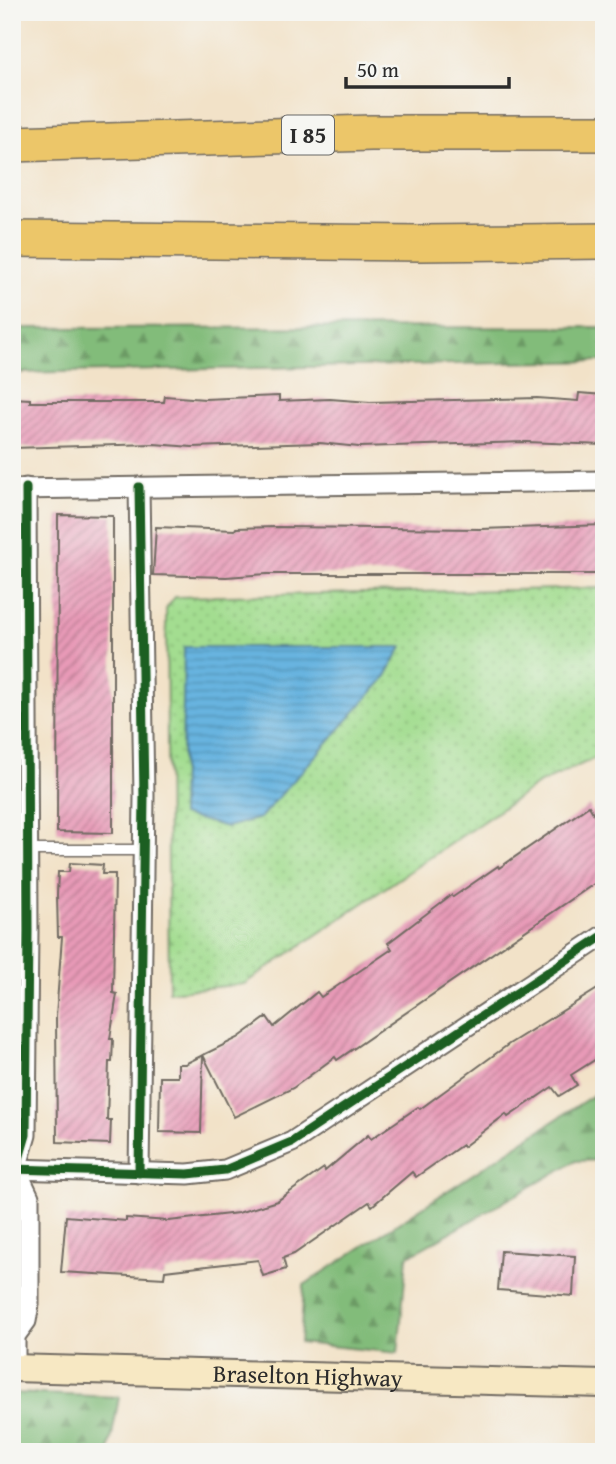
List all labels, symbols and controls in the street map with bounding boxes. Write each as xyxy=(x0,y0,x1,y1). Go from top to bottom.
scale bar xyxy=(346,46,509,90)
text: 50 m xyxy=(357,54,399,85)
road number: I 85 xyxy=(282,116,334,154)
street label: Braselton Highway xyxy=(213,1355,403,1396)

